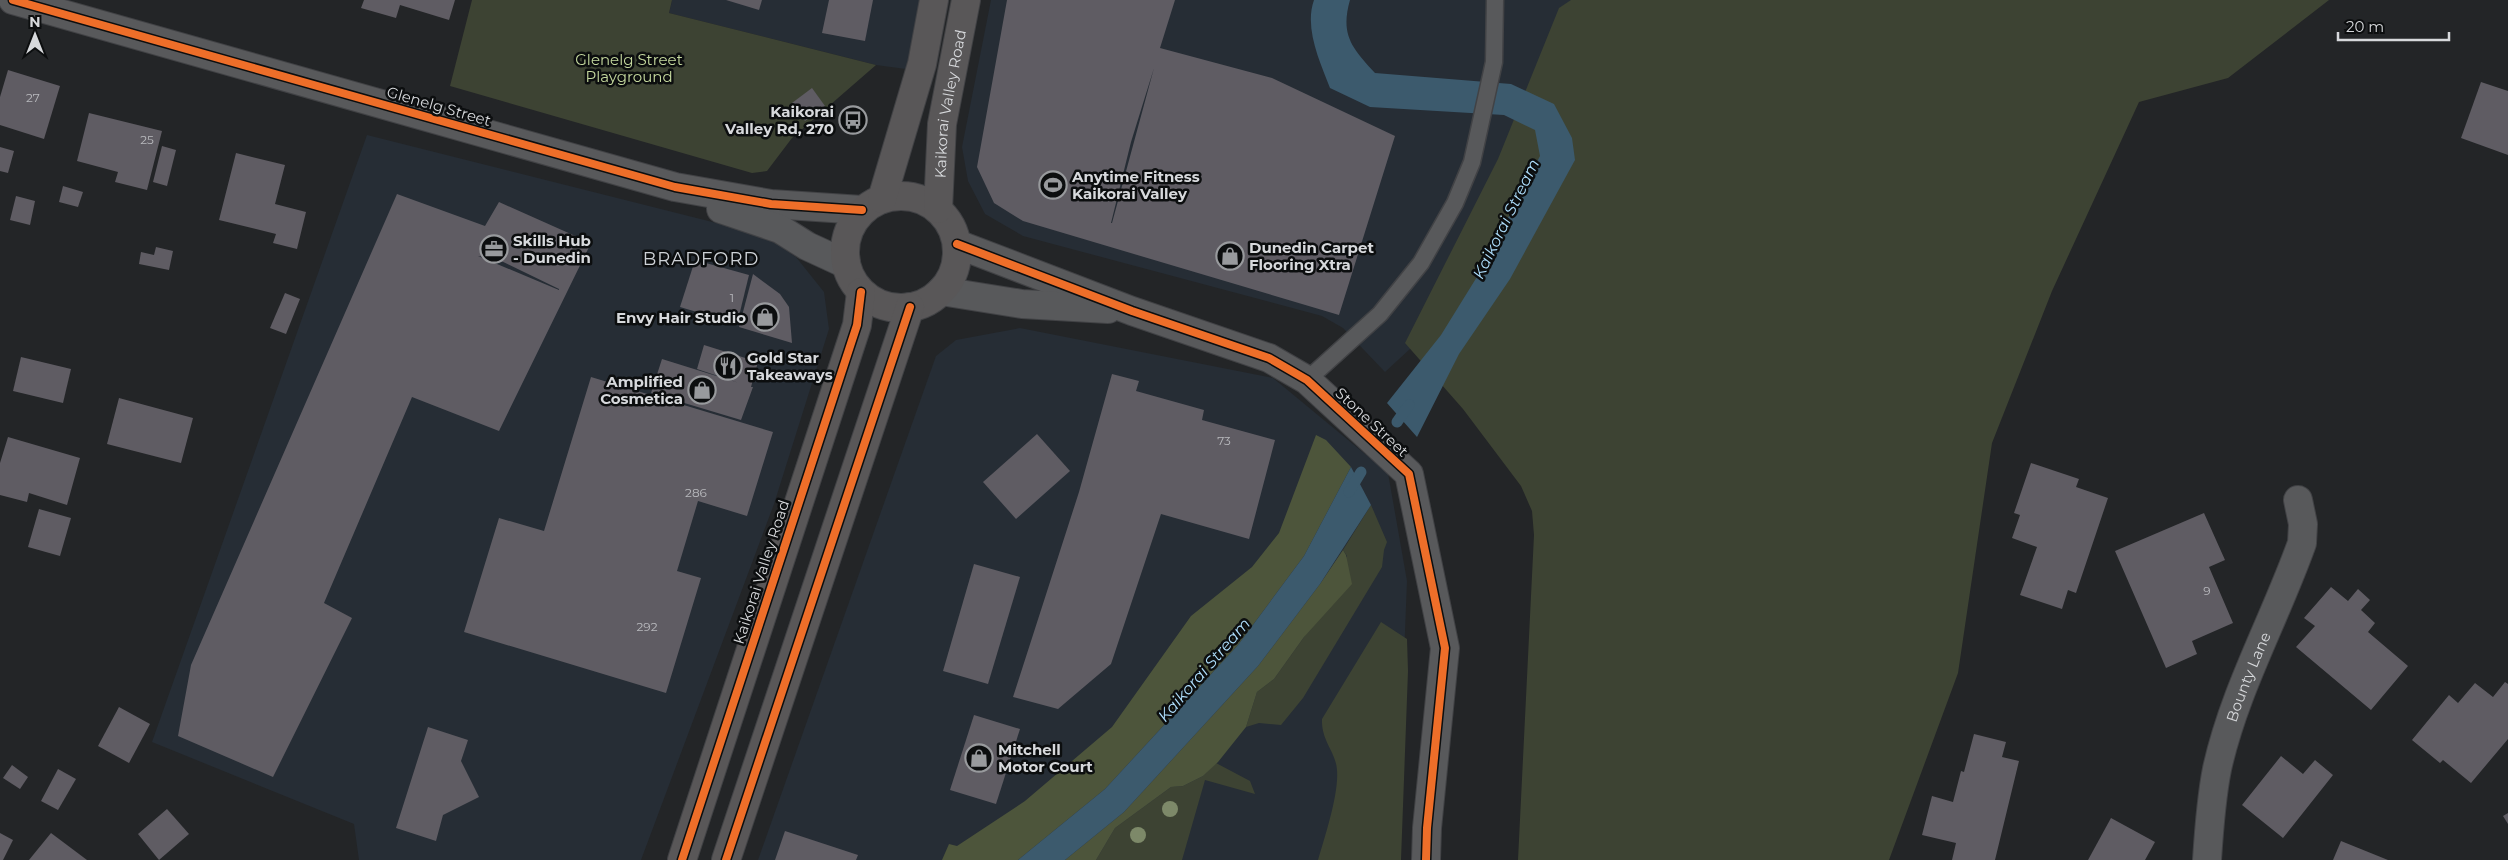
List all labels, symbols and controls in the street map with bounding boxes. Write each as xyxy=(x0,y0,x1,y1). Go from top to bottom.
north arrow xyxy=(10,10,60,60)
scale bar xyxy=(2338,10,2449,42)
text: N xyxy=(29,13,41,31)
text: 20 m xyxy=(2346,17,2384,36)
street label: Kaikorai Valley Road xyxy=(930,28,970,179)
park label: Glenelg Street Playground xyxy=(575,50,683,86)
street label: Glenelg Street xyxy=(385,82,493,130)
house number: 27 xyxy=(26,90,40,105)
place label: Kaikorai Valley Rd, 270 xyxy=(724,102,834,138)
bus stop icon: Kaikorai Valley Rd, 270 xyxy=(838,105,868,135)
house number: 25 xyxy=(140,132,154,147)
water label: Kaikorai Stream xyxy=(1469,156,1543,282)
place label: Anytime Fitness Kaikorai Valley xyxy=(1071,167,1200,203)
sports icon: Anytime Fitness Kaikorai Valley xyxy=(1038,170,1068,200)
place label: Skills Hub - Dunedin xyxy=(513,231,591,267)
office icon: Skills Hub - Dunedin xyxy=(479,234,509,264)
place label: Dunedin Carpet Flooring Xtra xyxy=(1249,238,1374,274)
shop icon: Dunedin Carpet Flooring Xtra xyxy=(1215,241,1245,271)
district label: BRADFORD xyxy=(643,248,759,270)
house number: 1 xyxy=(730,290,734,305)
shop icon: Envy Hair Studio xyxy=(750,302,780,332)
place label: Envy Hair Studio xyxy=(616,308,746,327)
place label: Gold Star Takeaways xyxy=(747,348,833,384)
restaurant icon: Gold Star Takeaways xyxy=(713,351,743,381)
place label: Amplified Cosmetica xyxy=(600,372,683,408)
shop icon: Amplified Cosmetica xyxy=(687,375,717,405)
street label: Stone Street xyxy=(1332,383,1412,461)
house number: 73 xyxy=(1217,433,1231,448)
house number: 286 xyxy=(685,485,707,500)
street label: Kaikorai Valley Road xyxy=(729,498,793,646)
house number: 9 xyxy=(2203,583,2211,598)
water label: Kaikorai Stream xyxy=(1154,614,1254,726)
house number: 292 xyxy=(637,619,658,634)
street label: Bounty Lane xyxy=(2221,629,2274,724)
place label: Mitchell Motor Court xyxy=(998,740,1093,776)
shop icon: Mitchell Motor Court xyxy=(964,743,994,773)

